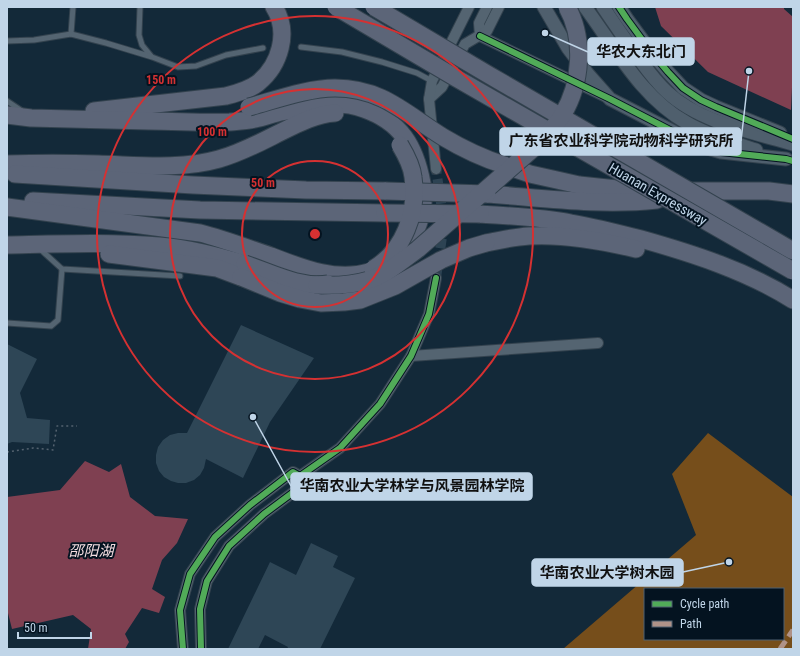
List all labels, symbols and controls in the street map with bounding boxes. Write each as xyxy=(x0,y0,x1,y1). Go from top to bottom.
callout: 华农大东北门 xyxy=(588,38,694,65)
text: 华农大东北门 xyxy=(596,43,686,61)
text: 150 m xyxy=(146,73,176,87)
text: 100 m xyxy=(197,125,227,139)
callout: 广东省农业科学院动物科学研究所 xyxy=(500,128,741,155)
text: 广东省农业科学院动物科学研究所 xyxy=(508,132,734,150)
street label: Huanan Expressway xyxy=(606,159,710,229)
text: 50 m xyxy=(251,176,275,190)
centre of rings xyxy=(308,227,322,241)
callout: 华南农业大学林学与风景园林学院 xyxy=(291,473,532,500)
text: 华南农业大学林学与风景园林学院 xyxy=(299,477,525,495)
water label: 邵阳湖 xyxy=(68,542,115,560)
callout: 华南农业大学树木园 xyxy=(532,559,683,586)
text: 华南农业大学树木园 xyxy=(539,564,675,582)
legend xyxy=(644,588,784,640)
text: Cycle path xyxy=(680,597,730,611)
scale bar xyxy=(18,614,91,640)
text: Path xyxy=(680,617,702,631)
text: 50 m xyxy=(24,621,48,635)

